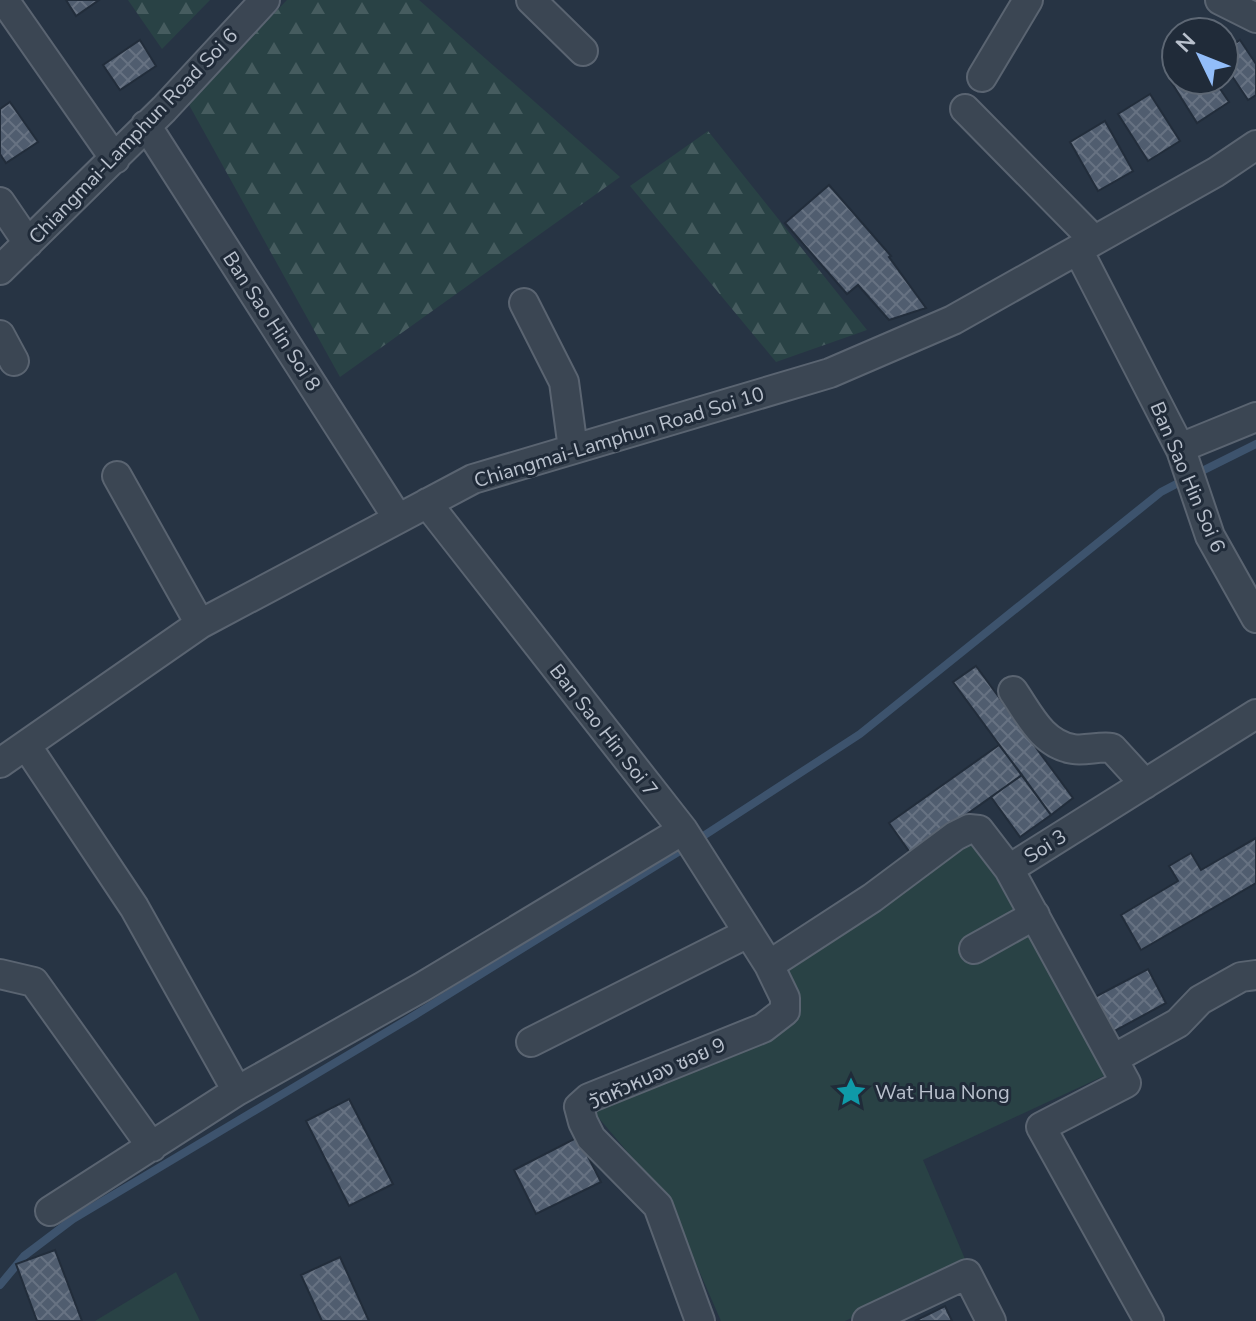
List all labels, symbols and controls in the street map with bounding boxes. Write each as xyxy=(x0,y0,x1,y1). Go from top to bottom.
north arrow xyxy=(1160,16,1240,96)
street label: Chiangmai-Lamphun Road Soi 6 xyxy=(23,23,244,250)
text: N xyxy=(1170,27,1203,59)
street label: Ban Sao Hin Soi 8 xyxy=(216,246,327,396)
street label: Chiangmai-Lamphun Road Soi 10 xyxy=(471,380,768,495)
street label: Ban Sao Hin Soi 6 xyxy=(1144,398,1231,557)
street label: Ban Sao Hin Soi 7 xyxy=(543,658,664,802)
street label: Soi 3 xyxy=(1019,823,1072,870)
street label: วัตหัวหนอง ซอย 9 xyxy=(585,1031,730,1116)
place icon: Wat Hua Nong xyxy=(834,1075,868,1109)
place label: Wat Hua Nong xyxy=(875,1079,1010,1106)

